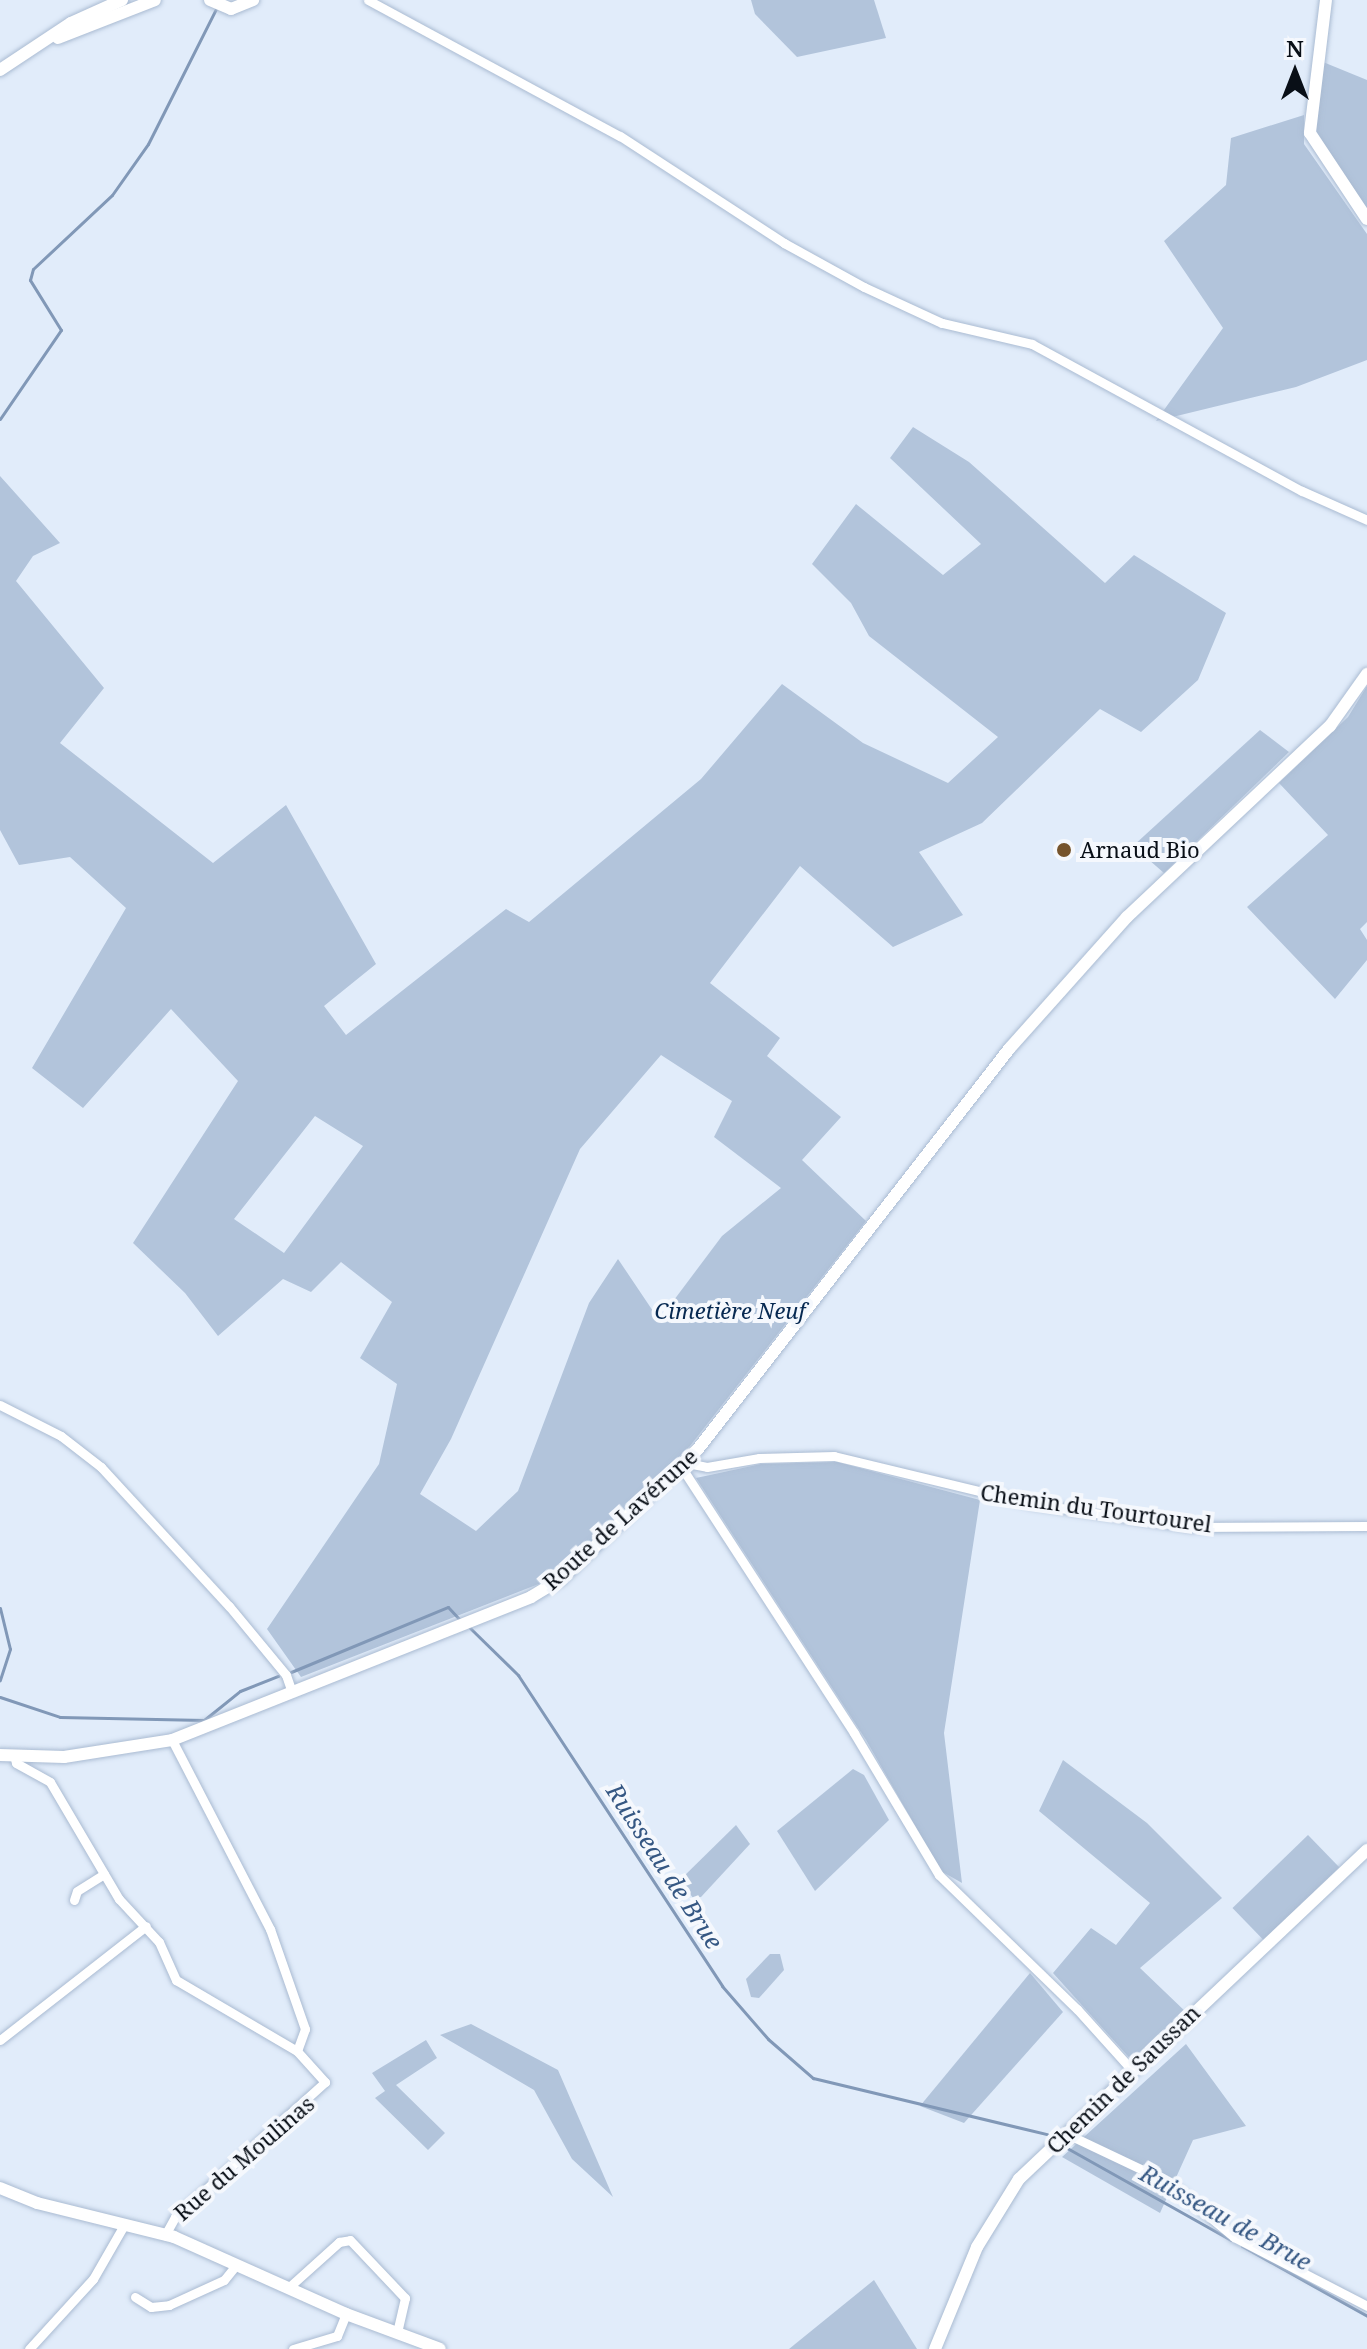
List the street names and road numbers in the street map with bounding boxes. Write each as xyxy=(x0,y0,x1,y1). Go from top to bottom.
street label: Route de Lavérune xyxy=(538,1443,702,1595)
street label: Chemin du Tourtourel xyxy=(979,1479,1213,1537)
street label: Chemin de Saussan xyxy=(1041,1999,1205,2159)
street label: Rue du Moulinas xyxy=(169,2090,319,2226)

